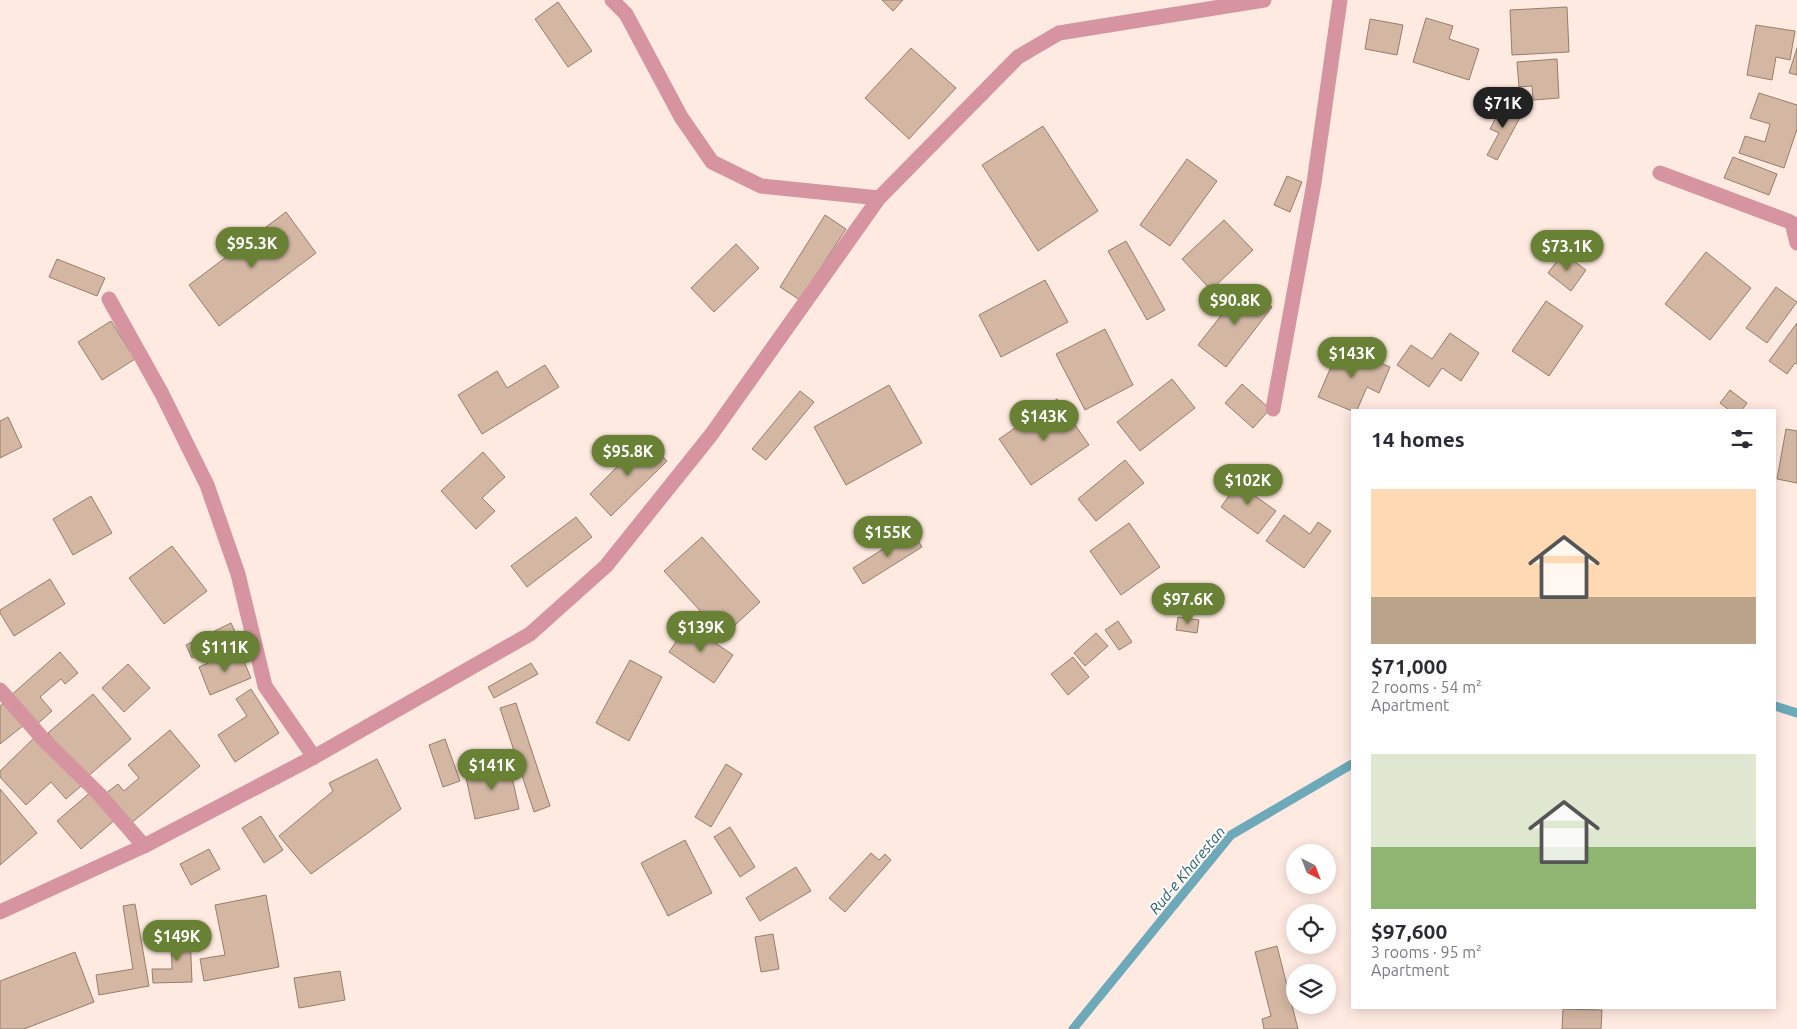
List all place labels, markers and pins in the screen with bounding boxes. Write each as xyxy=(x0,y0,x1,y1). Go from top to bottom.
pin: $71K xyxy=(1473,86,1533,129)
pin: $95.3K xyxy=(211,226,293,269)
pin: $73.1K xyxy=(1526,230,1608,272)
pin: $90.8K xyxy=(1194,284,1276,326)
pin: $143K xyxy=(1317,336,1387,379)
pin: $143K xyxy=(1009,400,1079,442)
pin: $95.8K xyxy=(587,434,669,477)
pin: $102K xyxy=(1213,464,1283,506)
pin: $155K xyxy=(853,516,923,558)
pin: $97.6K xyxy=(1147,582,1229,625)
pin: $139K xyxy=(666,610,736,653)
pin: $111K xyxy=(190,630,260,673)
pin: $141K xyxy=(457,748,527,791)
pin: $149K xyxy=(142,920,212,962)

